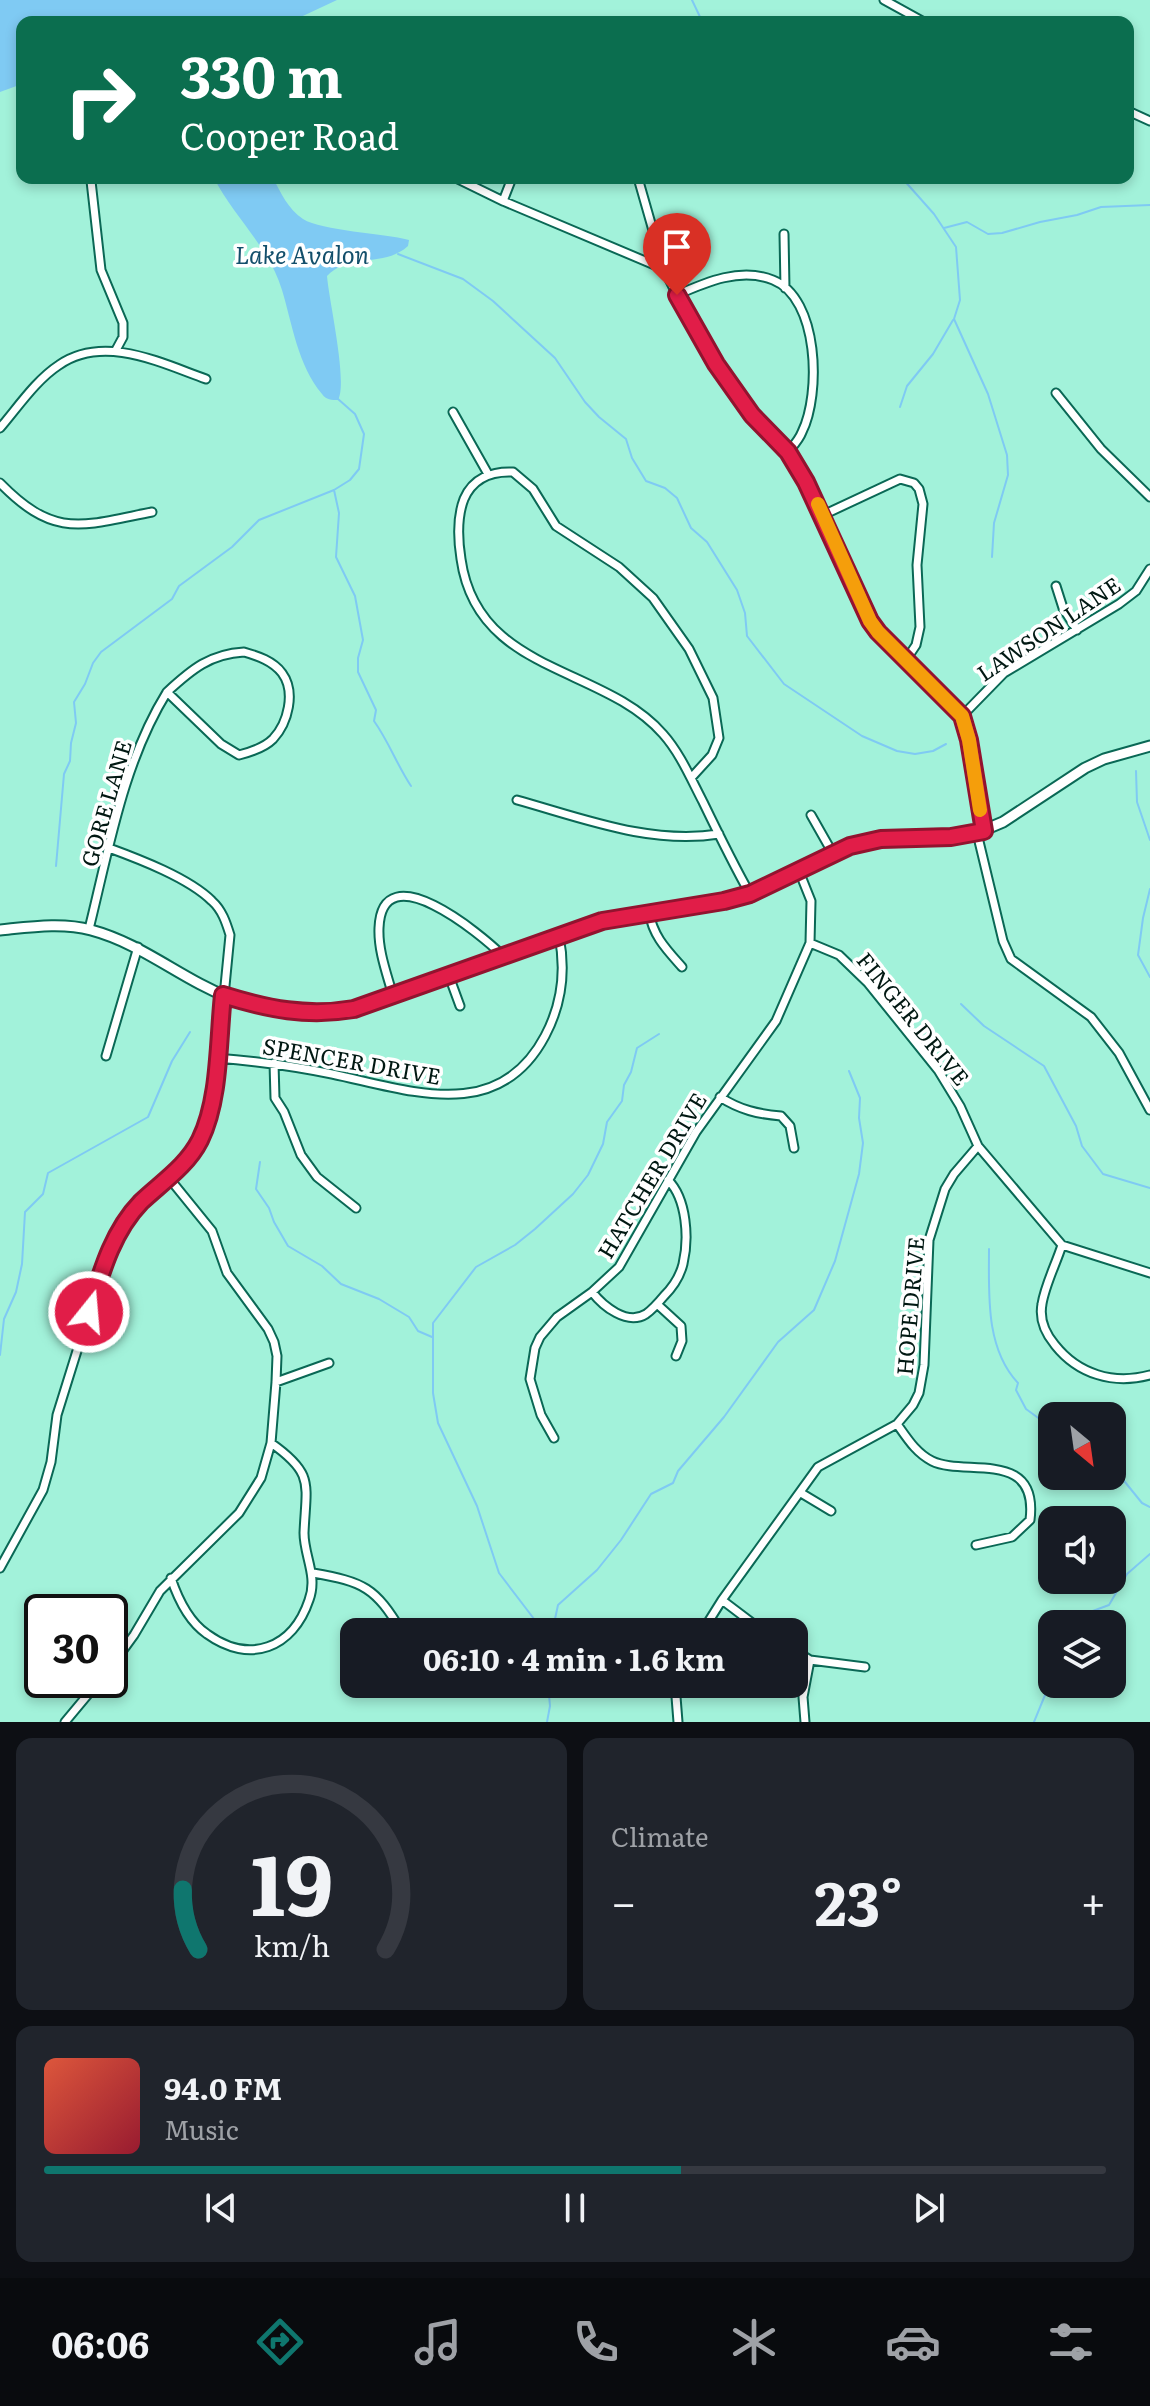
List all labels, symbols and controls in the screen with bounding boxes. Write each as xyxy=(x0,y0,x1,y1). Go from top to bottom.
text: 330 m xyxy=(180,32,343,115)
icon: right xyxy=(48,48,152,152)
text: Cooper Road xyxy=(180,108,399,161)
pin xyxy=(643,213,711,295)
icon: arrive xyxy=(655,225,699,269)
water label: Lake Avalon xyxy=(235,236,369,271)
street label: LAWSON LANE xyxy=(970,568,1126,688)
street label: GORE LANE xyxy=(71,736,139,870)
street label: FINGER DRIVE xyxy=(850,944,978,1092)
street label: SPENCER DRIVE xyxy=(260,1028,444,1092)
street label: HATCHER DRIVE xyxy=(588,1086,714,1264)
street label: HOPE DRIVE xyxy=(887,1235,931,1377)
position arrow xyxy=(47,1270,131,1354)
north arrow xyxy=(1038,1402,1126,1490)
map controls xyxy=(1038,1402,1126,1698)
button: sound xyxy=(1038,1506,1126,1594)
speed limit sign: 30 xyxy=(24,1594,128,1698)
button: layers xyxy=(1038,1610,1126,1698)
text: 06:10 · 4 min · 1.6 km xyxy=(423,1636,725,1680)
text: Climate xyxy=(611,1816,709,1855)
text: 19 xyxy=(250,1818,333,1942)
text: 23° xyxy=(814,1855,903,1944)
text: − xyxy=(611,1867,637,1933)
text: + xyxy=(1080,1867,1106,1933)
text: km/h xyxy=(253,1923,330,1966)
text: 94.0 FM xyxy=(164,2065,282,2109)
text: Music xyxy=(164,2109,239,2148)
icon: previous xyxy=(199,2186,243,2230)
icon: pause xyxy=(553,2186,597,2230)
icon: next xyxy=(907,2186,951,2230)
icon: directions xyxy=(252,2314,308,2370)
icon: music xyxy=(410,2314,466,2370)
icon: phone xyxy=(568,2314,624,2370)
icon: climate xyxy=(726,2314,782,2370)
icon: car xyxy=(885,2314,941,2370)
icon: filters xyxy=(1043,2314,1099,2370)
text: 06:06 xyxy=(51,2316,149,2369)

